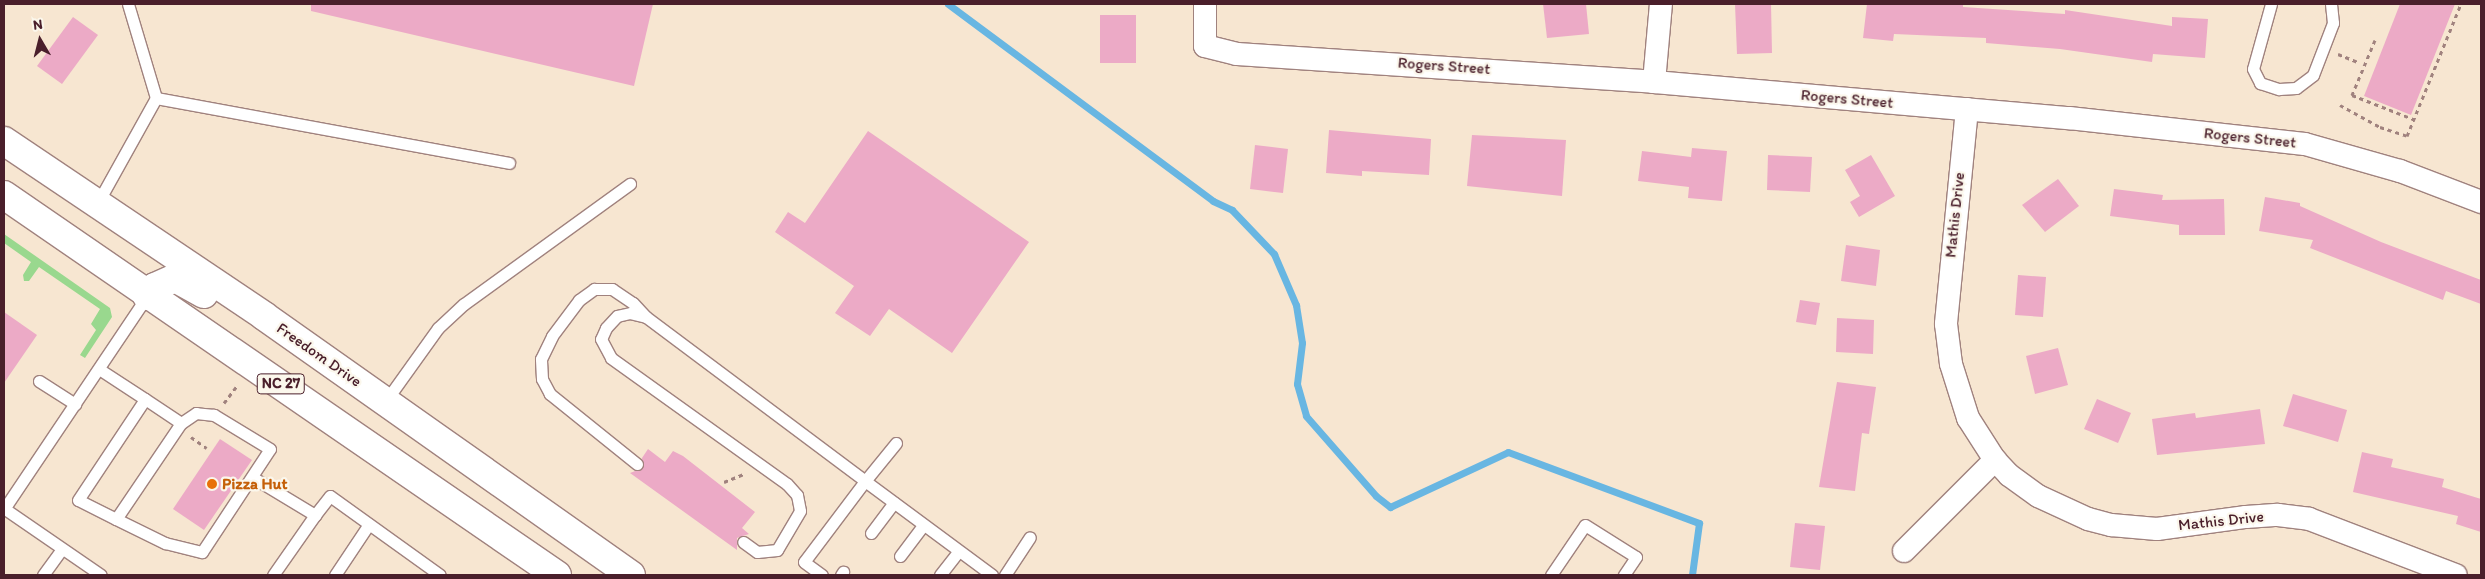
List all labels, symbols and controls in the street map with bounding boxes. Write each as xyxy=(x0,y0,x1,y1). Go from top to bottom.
north arrow xyxy=(15,15,65,65)
text: N xyxy=(32,16,44,34)
street label: Rogers Street xyxy=(1397,53,1491,79)
street label: Rogers Street xyxy=(1800,85,1894,113)
street label: Rogers Street xyxy=(2203,124,2297,152)
street label: Mathis Drive xyxy=(1941,171,1969,259)
street label: Freedom Drive xyxy=(273,319,365,391)
road number: NC 27 xyxy=(256,372,306,396)
place label: Pizza Hut xyxy=(222,474,287,494)
marker: Pizza Hut xyxy=(206,478,218,490)
street label: Mathis Drive xyxy=(2177,507,2265,535)

